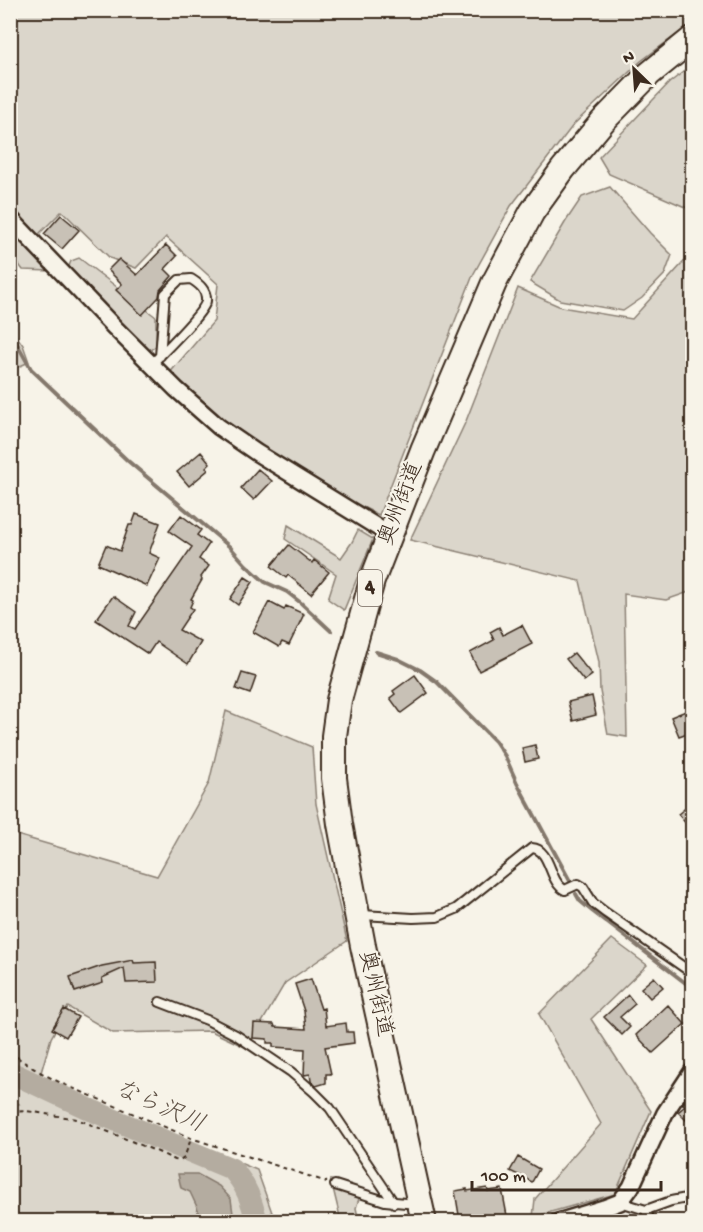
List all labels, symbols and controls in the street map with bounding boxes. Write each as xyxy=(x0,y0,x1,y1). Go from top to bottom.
north arrow xyxy=(604,39,664,99)
text: N xyxy=(620,48,638,69)
street label: 奥州街道 xyxy=(373,458,430,550)
road number: 4 xyxy=(358,570,382,606)
street label: 奥州街道 xyxy=(351,948,398,1040)
water label: なら沢川 xyxy=(109,1075,209,1141)
scale bar xyxy=(472,1154,661,1192)
text: 100 m xyxy=(480,1167,526,1188)

